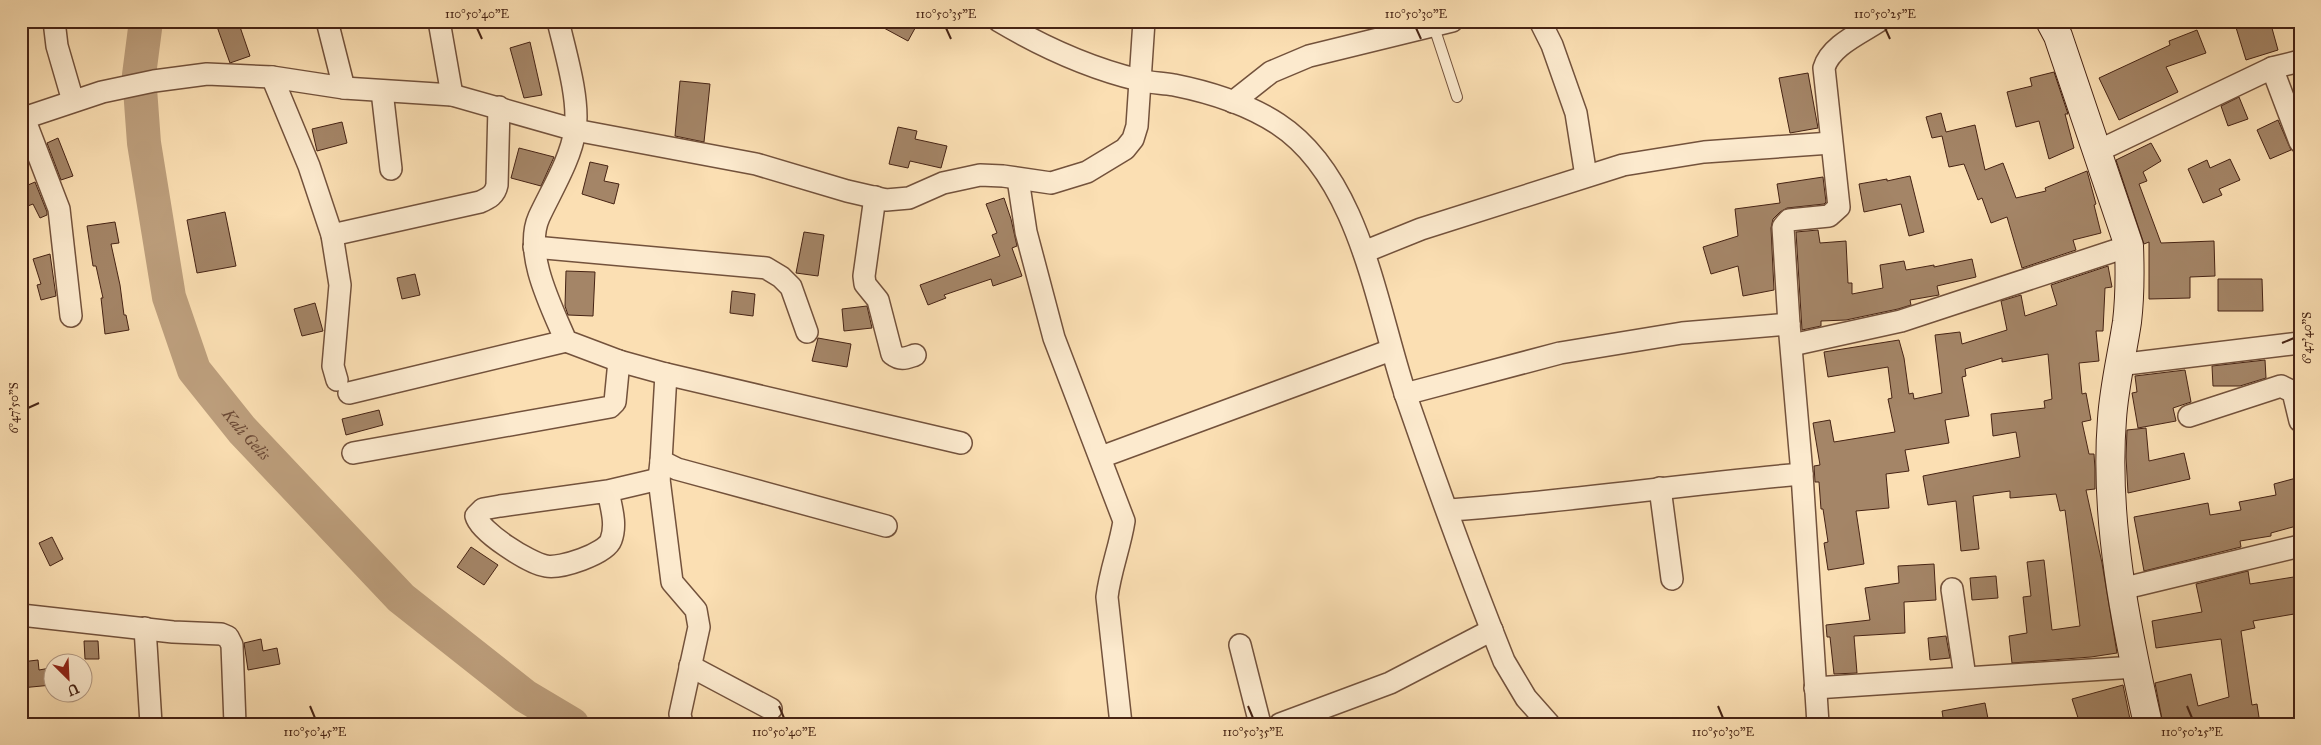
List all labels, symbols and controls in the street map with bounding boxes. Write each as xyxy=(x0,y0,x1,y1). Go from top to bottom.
text: 110°50'40"E xyxy=(445,7,509,21)
text: 110°50'35"E xyxy=(916,7,977,21)
text: 110°50'30"E xyxy=(1385,7,1448,21)
text: 110°50'25"E xyxy=(1854,7,1916,21)
text: 6°47'40"S xyxy=(2300,312,2314,364)
text: 6°47'50"S xyxy=(7,382,21,434)
water label: Kali Gelis xyxy=(218,404,275,464)
north arrow xyxy=(42,652,92,702)
text: U xyxy=(64,679,82,700)
text: 110°50'45"E xyxy=(284,725,347,739)
text: 110°50'40"E xyxy=(752,725,816,739)
text: 110°50'35"E xyxy=(1223,725,1284,739)
text: 110°50'30"E xyxy=(1692,725,1755,739)
text: 110°50'25"E xyxy=(2161,725,2223,739)

